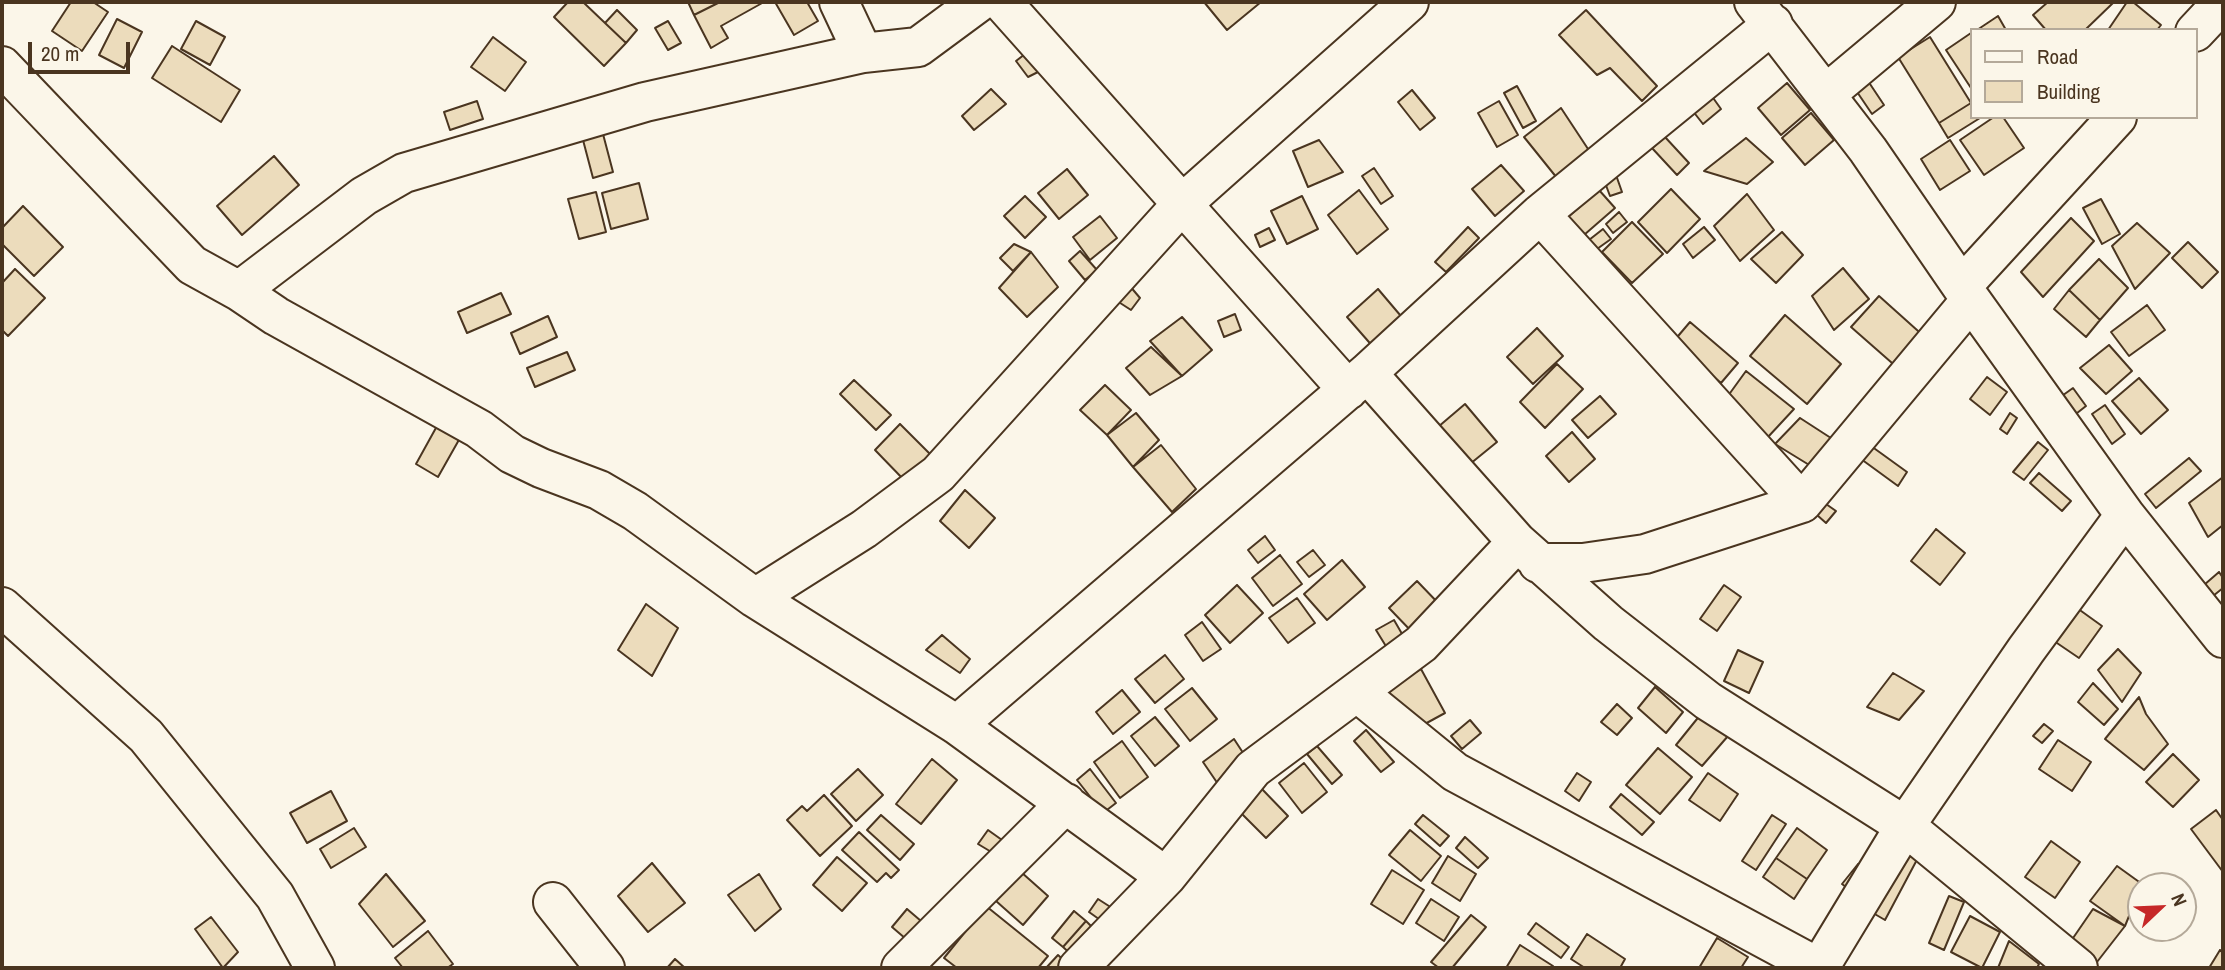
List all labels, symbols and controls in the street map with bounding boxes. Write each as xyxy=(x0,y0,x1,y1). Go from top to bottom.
scale bar xyxy=(32,28,133,72)
legend xyxy=(1969,28,2197,119)
text: 20 m xyxy=(41,39,79,68)
text: Road xyxy=(2037,42,2078,71)
text: Building xyxy=(2037,77,2100,106)
north arrow xyxy=(2127,872,2197,942)
text: N xyxy=(2165,889,2194,910)

